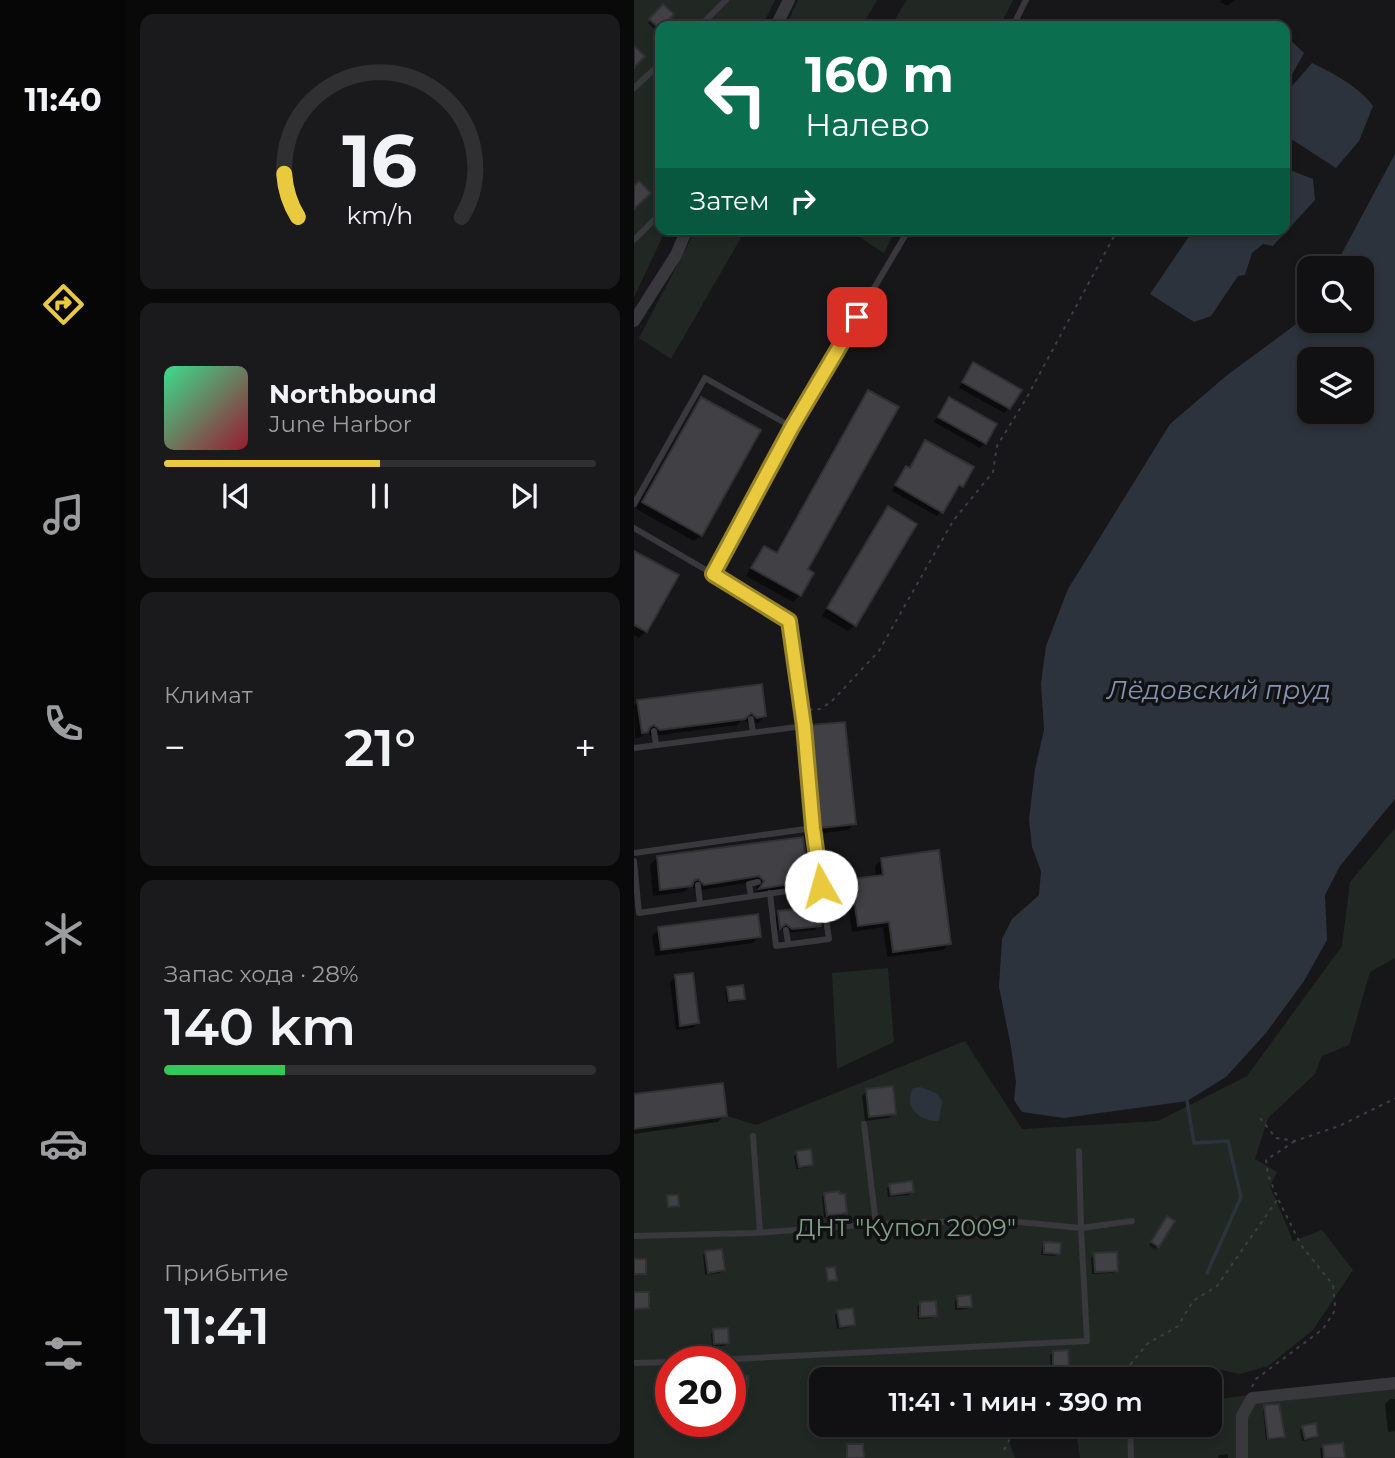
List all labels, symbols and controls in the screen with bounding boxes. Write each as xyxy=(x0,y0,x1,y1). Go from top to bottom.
text: 160 m xyxy=(805,45,954,104)
icon: left xyxy=(690,49,781,140)
text: 11:40 xyxy=(24,80,102,119)
text: Налево xyxy=(805,105,930,144)
text: 16 xyxy=(343,118,417,206)
icon: right xyxy=(784,182,822,220)
text: Затем xyxy=(690,185,770,217)
text: km/h xyxy=(347,200,413,230)
map controls xyxy=(1297,256,1374,424)
button: search xyxy=(1297,256,1374,333)
icon: directions xyxy=(39,280,88,329)
pin xyxy=(827,287,887,347)
icon: arrive xyxy=(838,298,876,336)
button: layers xyxy=(1297,347,1374,424)
text: Northbound xyxy=(269,378,437,410)
text: June Harbor xyxy=(269,410,412,438)
icon: previous xyxy=(217,477,255,515)
icon: pause xyxy=(361,477,399,515)
icon: next xyxy=(505,477,543,515)
icon: music xyxy=(39,490,88,539)
water label: Лёдовский пруд xyxy=(1105,674,1331,706)
text: Климат xyxy=(164,681,253,709)
icon: phone xyxy=(39,699,88,748)
text: 21° xyxy=(344,716,416,779)
text: − xyxy=(164,724,186,771)
text: + xyxy=(574,724,596,771)
position arrow xyxy=(784,849,858,923)
icon: climate xyxy=(39,909,88,958)
text: Запас хода · 28% xyxy=(164,960,359,988)
text: 140 km xyxy=(164,995,356,1058)
icon: car xyxy=(39,1119,88,1168)
park label: ДНТ "Купол 2009" xyxy=(796,1213,1016,1242)
text: Прибытие xyxy=(164,1259,289,1287)
text: 11:41 xyxy=(164,1294,270,1357)
icon: filters xyxy=(39,1329,88,1378)
speed limit sign: 20 xyxy=(655,1346,746,1437)
text: 11:41 · 1 мин · 390 m xyxy=(888,1386,1143,1418)

